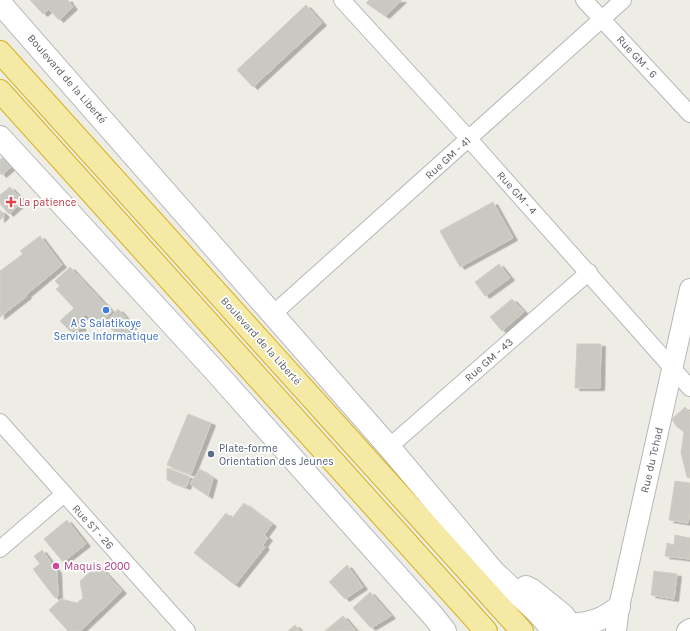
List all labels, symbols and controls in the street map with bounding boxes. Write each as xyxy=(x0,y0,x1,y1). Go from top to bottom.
street label: Boulevard de la Liberté xyxy=(25,32,109,126)
street label: Rue GM - 6 xyxy=(614,33,660,81)
street label: Rue GM - 41 xyxy=(423,134,473,182)
street label: Rue GM - 4 xyxy=(494,169,540,217)
place label: La patience xyxy=(19,196,77,209)
marker: La patience xyxy=(6,197,16,207)
street label: Boulevard de la Liberté xyxy=(218,294,304,388)
marker: A S Salatikoye Service Informatique xyxy=(101,305,111,315)
place label: A S Salatikoye Service Informatique xyxy=(54,317,159,343)
street label: Rue GM - 43 xyxy=(462,335,516,385)
street label: Rue du Tchad xyxy=(638,426,666,494)
place label: Plate-forme Orientation des Jeunes xyxy=(219,442,334,468)
marker: Plate-forme Orientation des Jeunes xyxy=(206,449,216,459)
street label: Rue ST - 26 xyxy=(70,502,116,552)
place label: Maquis 2000 xyxy=(64,560,130,573)
marker: Maquis 2000 xyxy=(51,561,61,571)

